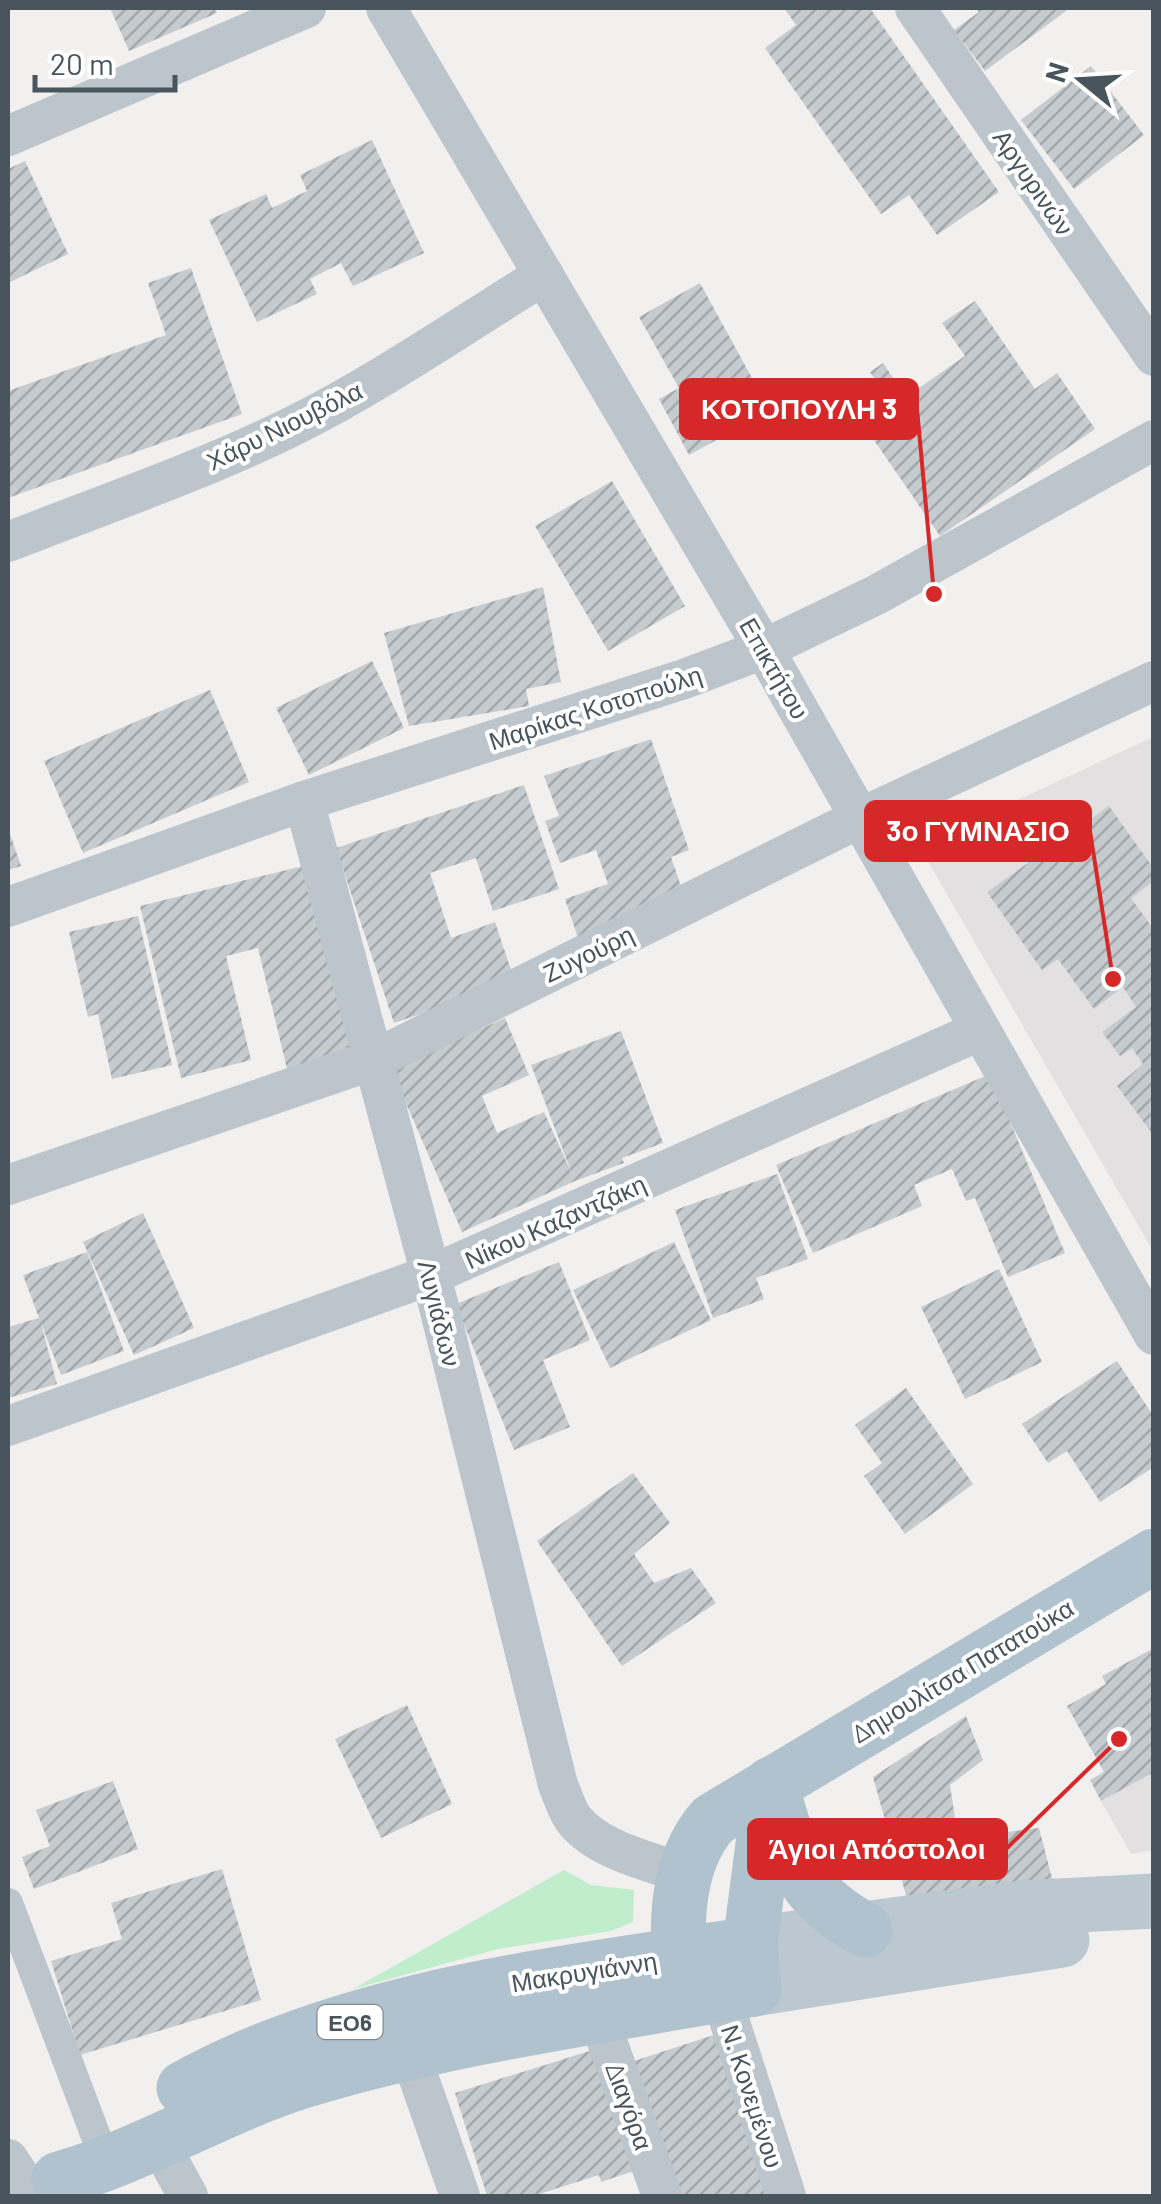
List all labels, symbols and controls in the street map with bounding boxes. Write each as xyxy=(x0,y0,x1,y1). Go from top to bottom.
scale bar xyxy=(35,30,175,92)
north arrow xyxy=(1031,30,1131,130)
text: 20 m xyxy=(50,45,114,81)
text: N xyxy=(1037,58,1075,86)
street label: Αργυρινών xyxy=(988,123,1080,241)
street label: Χάρυ Νιουβόλα xyxy=(201,374,367,476)
callout: ΚΟΤΟΠΟΥΛΗ 3 xyxy=(681,380,917,438)
text: ΚΟΤΟΠΟΥΛΗ 3 xyxy=(701,391,897,425)
street label: Επικτήτου xyxy=(734,612,816,724)
street label: Μαρίκας Κοτοπούλη xyxy=(485,658,705,756)
callout: 3ο ΓΥΜΝΑΣΙΟ xyxy=(866,802,1090,860)
text: 3ο ΓΥΜΝΑΣΙΟ xyxy=(886,813,1070,847)
street label: Ζυγούρη xyxy=(538,918,638,988)
street label: Νίκου Καζαντζάκη xyxy=(460,1168,650,1274)
street label: Λυγιάδων xyxy=(412,1257,468,1369)
street label: Δημουλίτσα Πατατούκα xyxy=(846,1592,1078,1748)
callout: Άγιοι Απόστολοι xyxy=(749,1820,1006,1878)
text: Άγιοι Απόστολοι xyxy=(769,1831,985,1865)
street label: Μακρυγιάννη xyxy=(509,1945,659,1997)
road number: ΕΟ6 xyxy=(318,2005,382,2039)
street label: Ν. Κονεμένου xyxy=(716,2021,790,2171)
street label: Διαγόρα xyxy=(600,2058,660,2154)

